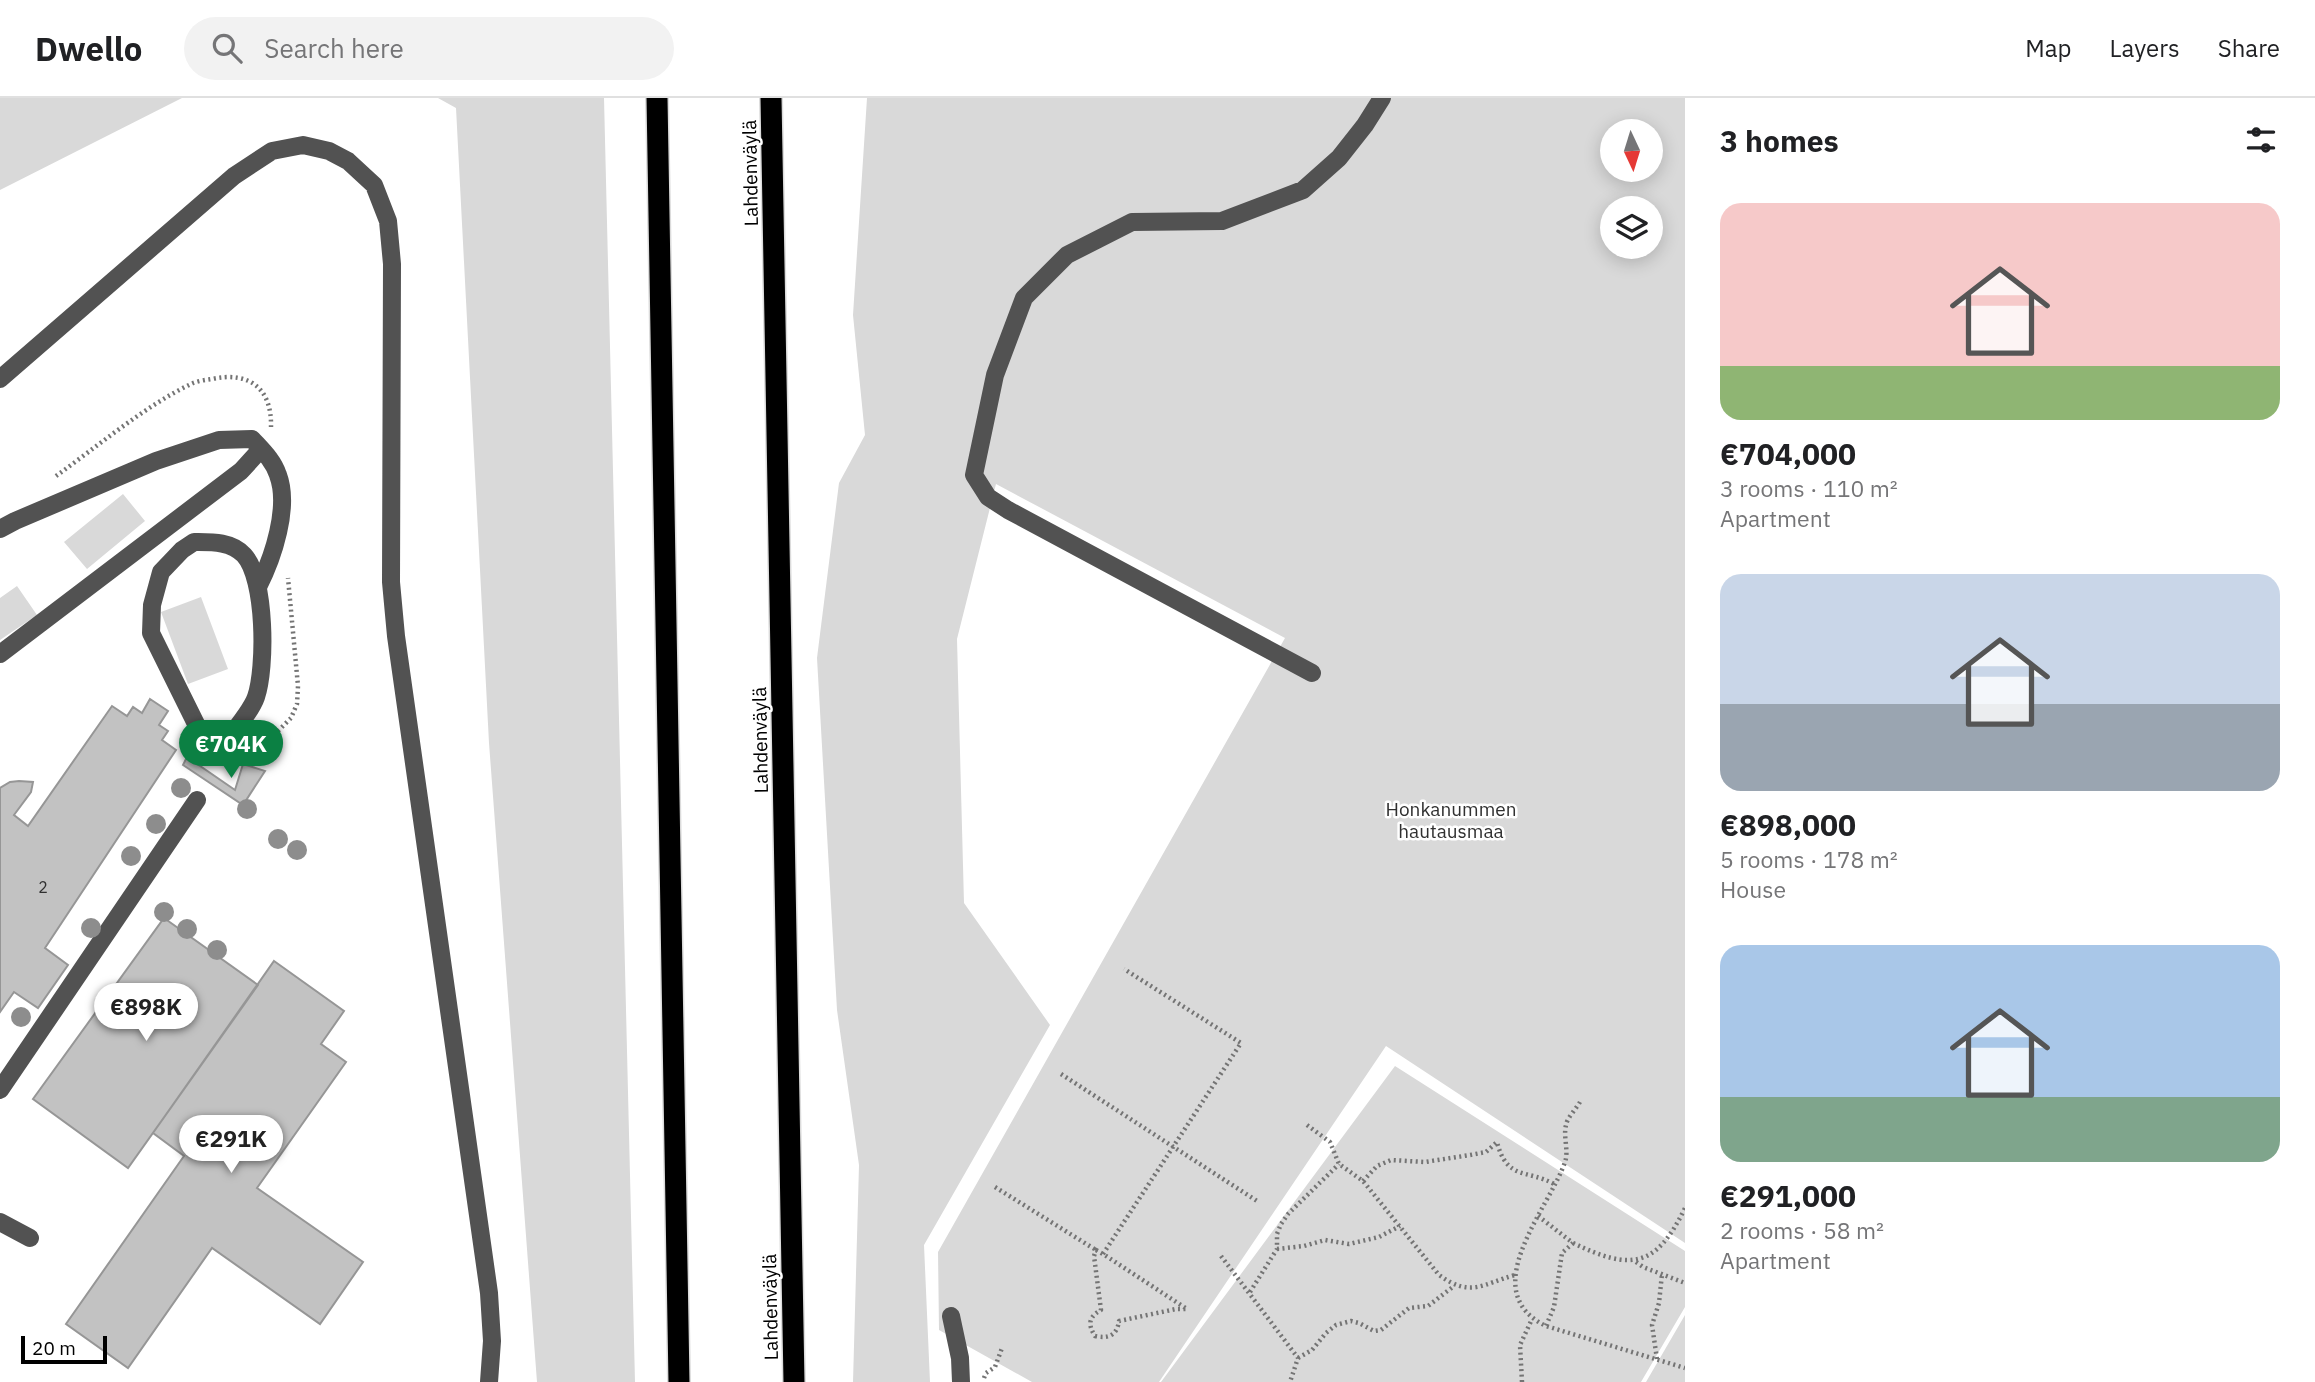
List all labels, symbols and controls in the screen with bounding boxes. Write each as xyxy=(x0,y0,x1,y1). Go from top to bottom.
search box xyxy=(184,17,674,80)
text: Dwello xyxy=(35,27,142,70)
icon: search xyxy=(208,29,246,67)
text: Search here xyxy=(264,31,404,65)
text: Map xyxy=(2025,32,2072,64)
text: Layers xyxy=(2110,32,2180,64)
text: Share xyxy=(2218,32,2280,64)
north arrow xyxy=(1600,119,1662,182)
map controls xyxy=(1600,119,1663,259)
street label: Lahdenväylä xyxy=(737,120,763,226)
text: 3 homes xyxy=(1720,121,1839,160)
icon: filters xyxy=(2242,121,2280,159)
button: layers xyxy=(1600,196,1663,259)
icon: home xyxy=(1937,248,2063,374)
text: €704,000 xyxy=(1720,434,1856,473)
text: 3 rooms · 110 m² xyxy=(1720,473,1898,503)
text: Apartment xyxy=(1720,503,1831,533)
icon: home xyxy=(1937,619,2063,745)
street label: Lahdenväylä xyxy=(747,687,773,793)
pin: €704K xyxy=(182,720,280,780)
text: €704K xyxy=(195,728,267,758)
park label: Honkanummen hautausmaa xyxy=(1386,797,1516,843)
text: €898,000 xyxy=(1720,805,1856,844)
text: 5 rooms · 178 m² xyxy=(1720,844,1898,874)
text: House xyxy=(1720,874,1786,904)
house number: 2 xyxy=(38,877,48,897)
pin: €898K xyxy=(97,984,195,1043)
icon: home xyxy=(1937,990,2063,1116)
text: €898K xyxy=(110,991,182,1021)
pin: €291K xyxy=(182,1116,280,1175)
text: €291K xyxy=(195,1123,267,1153)
text: €291,000 xyxy=(1720,1176,1856,1215)
text: 2 rooms · 58 m² xyxy=(1720,1215,1884,1245)
text: Apartment xyxy=(1720,1245,1831,1275)
street label: Lahdenväylä xyxy=(757,1254,783,1360)
scale bar xyxy=(21,1333,107,1365)
text: 20 m xyxy=(32,1336,76,1360)

